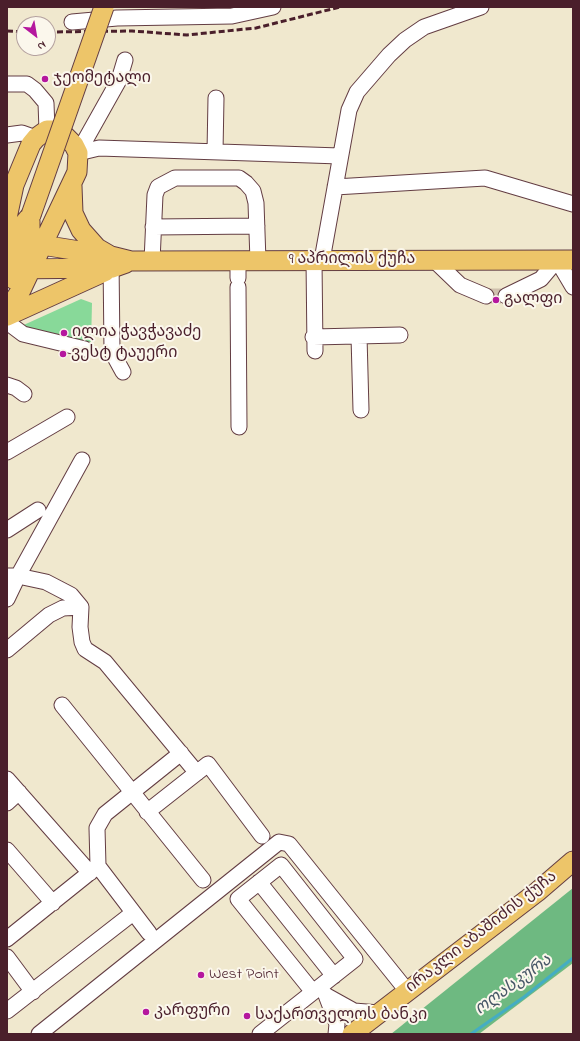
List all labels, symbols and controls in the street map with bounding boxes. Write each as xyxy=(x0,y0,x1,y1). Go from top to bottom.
north arrow xyxy=(16,16,56,56)
text: N xyxy=(34,37,49,54)
place label: ჯეომეტალი xyxy=(53,69,151,89)
marker: ჯეომეტალი xyxy=(40,74,50,84)
street label: 9 აპრილის ქუჩა xyxy=(289,250,415,270)
place label: გალფი xyxy=(504,290,562,310)
marker: გალფი xyxy=(491,295,501,305)
place label: ილია ჭავჭავაძე xyxy=(72,323,201,343)
marker: ილია ჭავჭავაძე xyxy=(59,328,69,338)
place label: ვესტ ტაუერი xyxy=(71,344,177,364)
marker: ვესტ ტაუერი xyxy=(58,349,68,359)
street label: ირაკლი აბაშიძის ქუჩა xyxy=(403,868,561,998)
water label: ოღასკურა xyxy=(472,951,556,1021)
place label: West Point xyxy=(209,965,279,985)
marker: West Point xyxy=(196,970,206,980)
place label: კარფური xyxy=(154,1002,230,1022)
place label: საქართველოს ბანკი xyxy=(255,1006,427,1026)
marker: კარფური xyxy=(141,1007,151,1017)
marker: საქართველოს ბანკი xyxy=(242,1011,252,1021)

